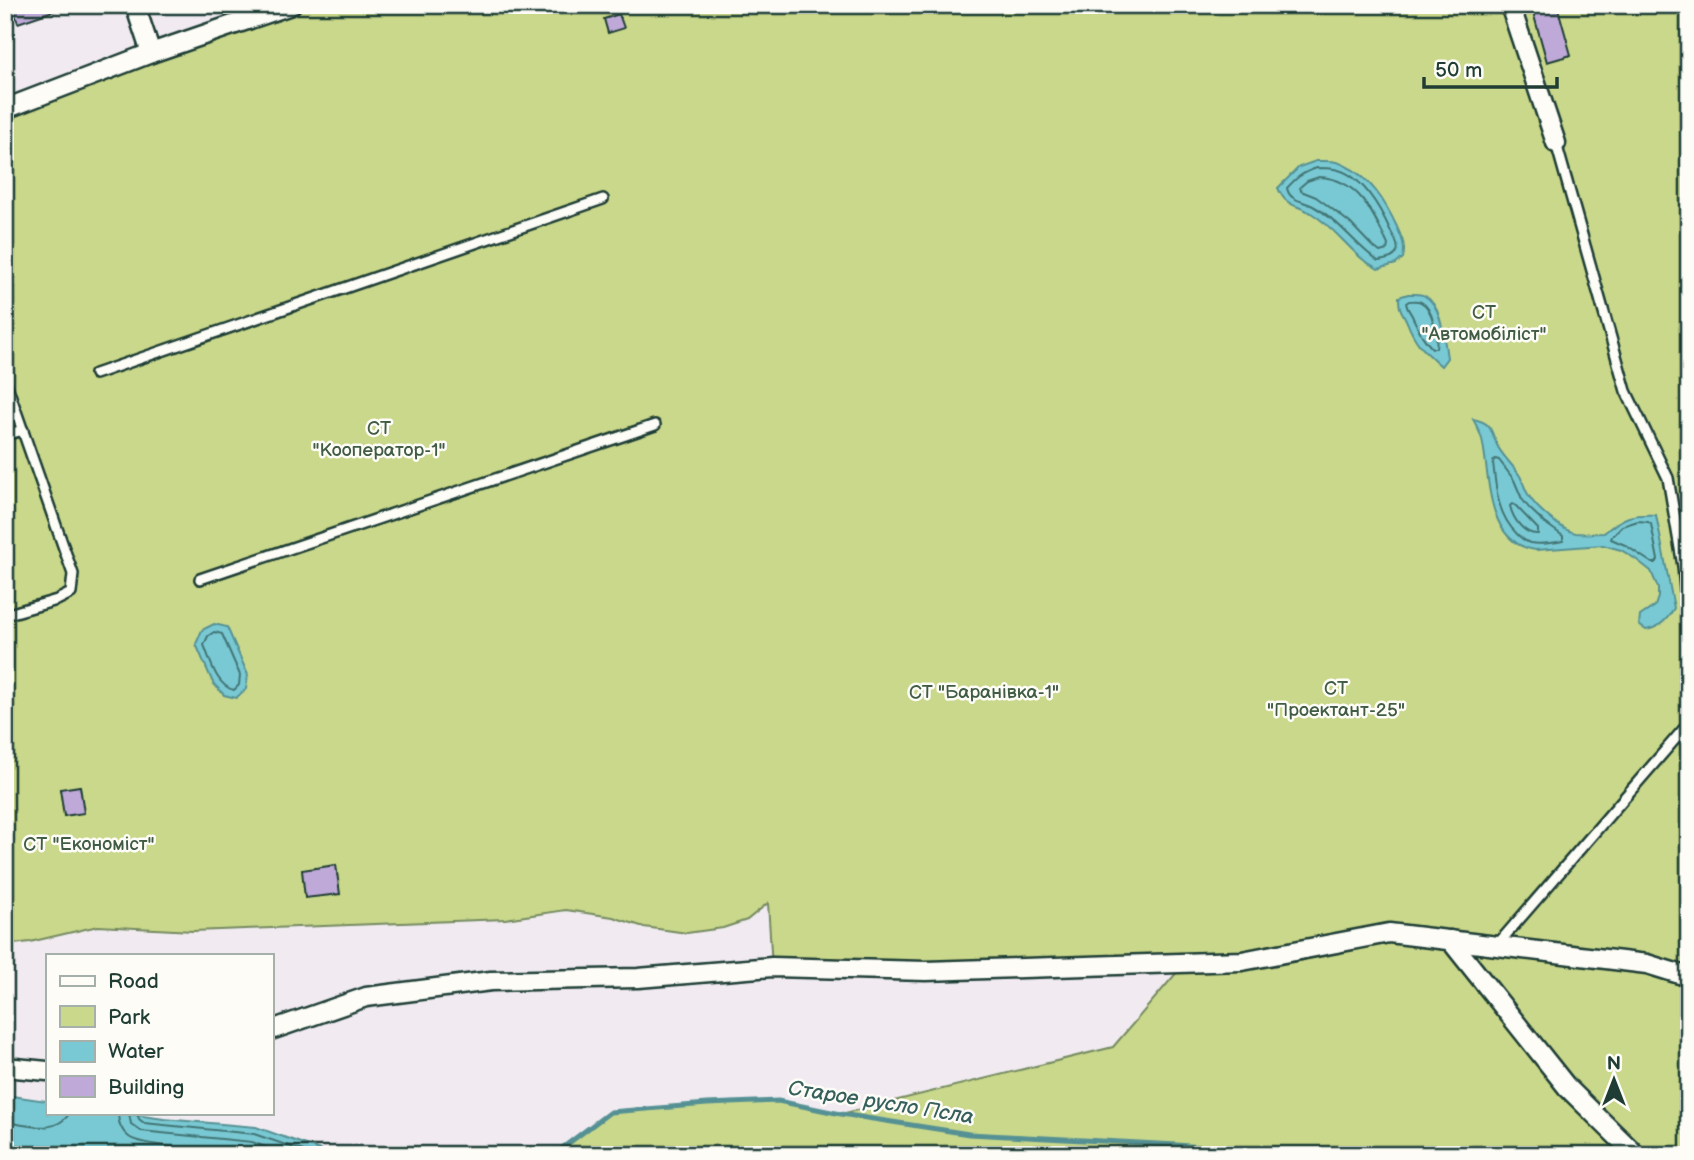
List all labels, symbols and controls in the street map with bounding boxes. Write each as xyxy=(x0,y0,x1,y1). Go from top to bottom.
scale bar xyxy=(1424,46,1558,90)
text: 50 m xyxy=(1435,58,1482,83)
park label: СТ "Автомобіліст" xyxy=(1421,301,1547,346)
park label: СТ "Кооператор-1" xyxy=(312,417,446,462)
park label: СТ "Проектант-25" xyxy=(1267,677,1405,722)
park label: СТ "Баранівка-1" xyxy=(909,681,1059,704)
park label: СТ "Економіст" xyxy=(23,833,155,856)
legend xyxy=(46,954,273,1114)
text: Road xyxy=(108,969,159,994)
text: Park xyxy=(108,1005,151,1030)
text: Water xyxy=(108,1039,164,1064)
north arrow xyxy=(1578,1044,1648,1114)
text: N xyxy=(1607,1053,1621,1076)
text: Building xyxy=(108,1075,184,1100)
water label: Старое русло Псла xyxy=(786,1075,975,1130)

